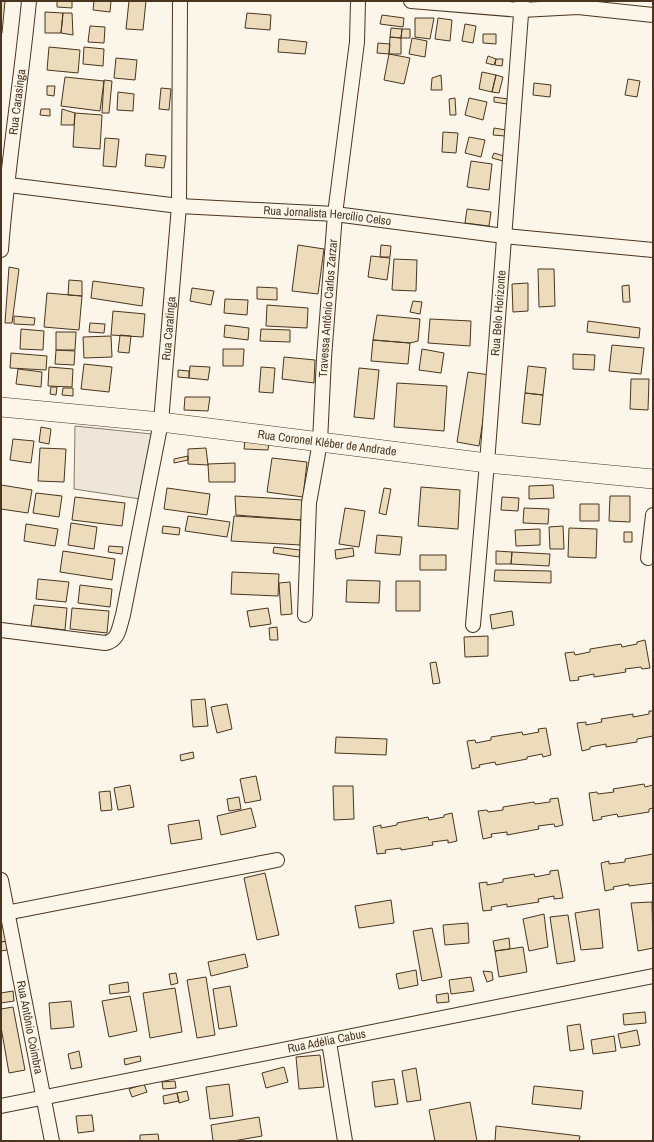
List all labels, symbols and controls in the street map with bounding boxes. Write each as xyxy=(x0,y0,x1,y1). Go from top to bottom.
street label: Rua Carasinga xyxy=(5,68,29,136)
street label: Rua Jornalista Hercílio Celso xyxy=(263,202,392,229)
street label: Travessa Antônio Carlos Zarzar xyxy=(315,238,341,378)
street label: Rua Belo Horizonte xyxy=(487,270,510,357)
street label: Rua Caratinga xyxy=(158,295,179,361)
street label: Rua Coronel Kléber de Andrade xyxy=(257,426,397,460)
street label: Rua Antônio Coimbra xyxy=(13,979,47,1076)
street label: Rua Adélia Cabus xyxy=(286,1025,367,1057)

